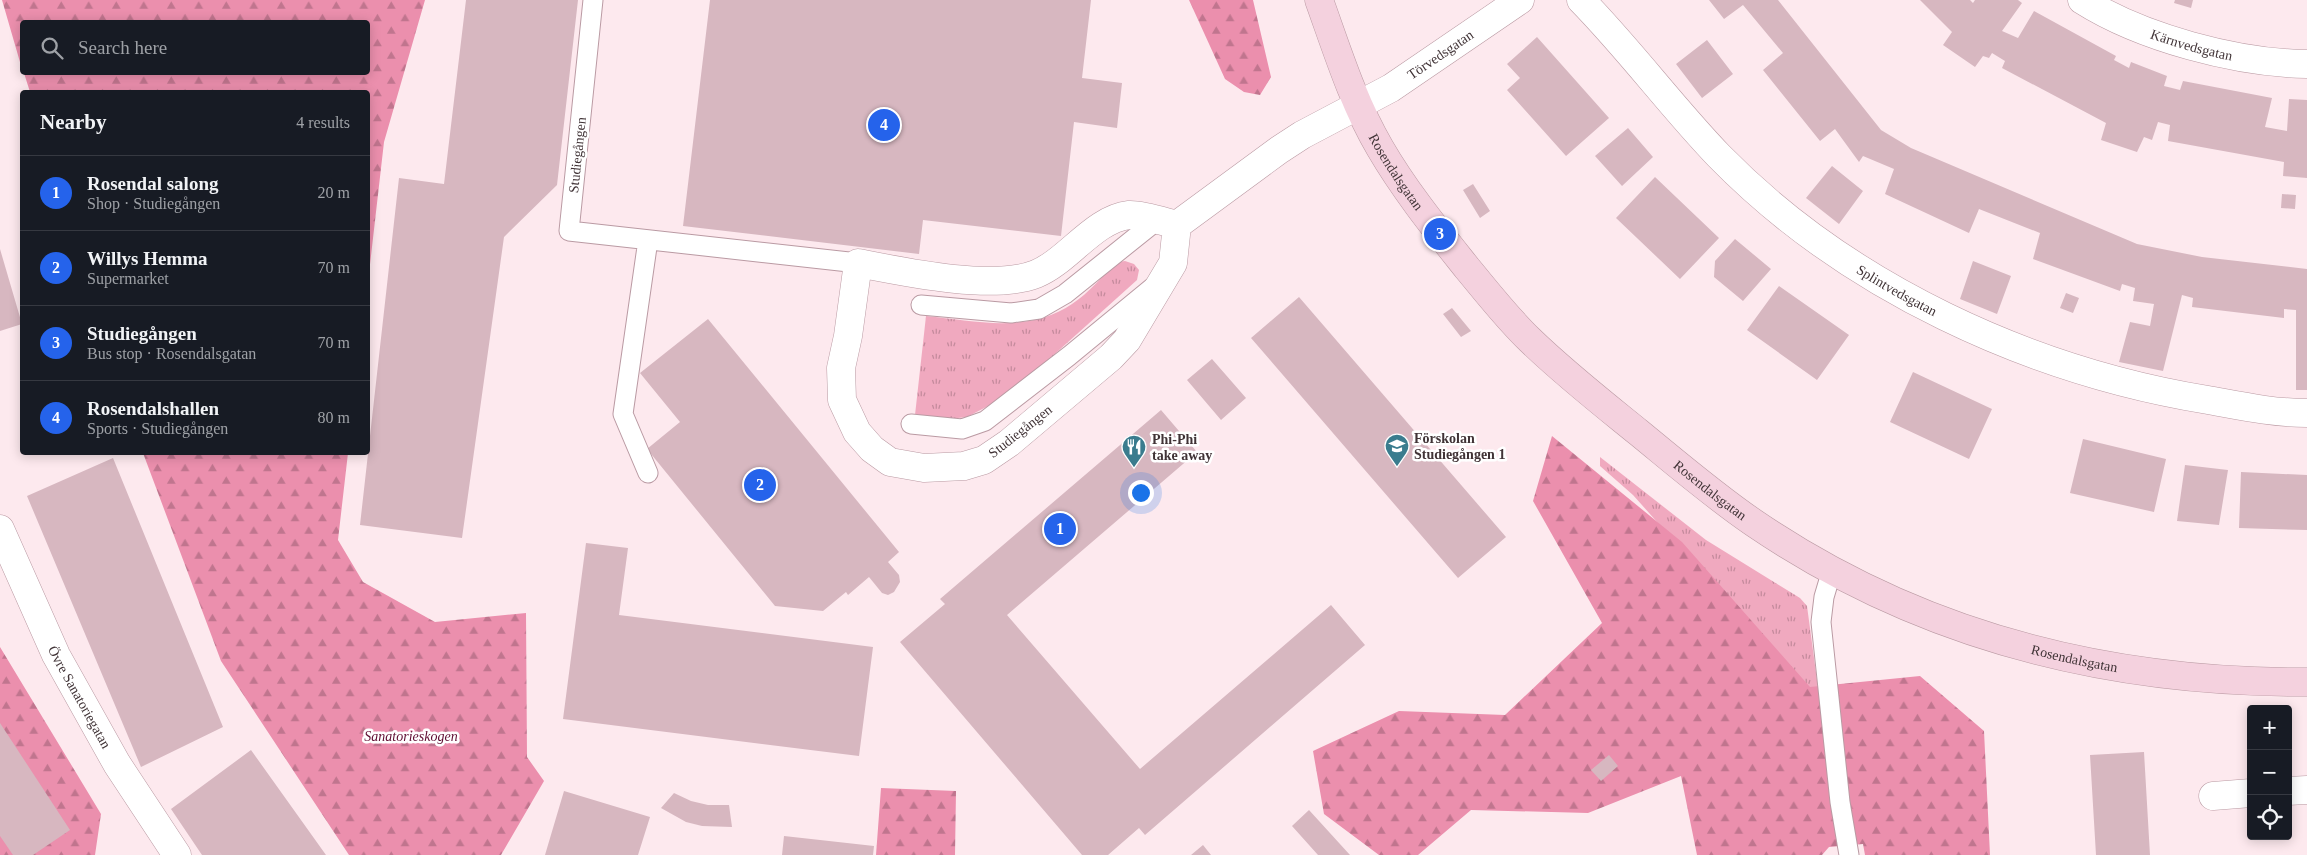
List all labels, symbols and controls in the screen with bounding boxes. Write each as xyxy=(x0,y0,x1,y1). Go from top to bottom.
search box xyxy=(20,20,370,75)
street label: Törvedsgatan xyxy=(1405,27,1476,83)
street label: Kärnvedsgatan xyxy=(2149,27,2234,64)
icon: search xyxy=(38,34,66,62)
text: Search here xyxy=(78,37,167,58)
pin: 4 xyxy=(868,106,900,144)
text: Nearby xyxy=(40,110,107,134)
text: 4 results xyxy=(296,114,350,131)
street label: Studiegången xyxy=(566,116,589,194)
street label: Rosendalsgatan xyxy=(1366,131,1426,213)
text: Rosendal salong xyxy=(87,173,218,194)
text: 1 xyxy=(52,184,60,201)
text: 20 m xyxy=(318,184,350,201)
text: Shop · Studiegången xyxy=(87,195,220,212)
pin: 3 xyxy=(1424,215,1456,253)
text: Willys Hemma xyxy=(87,248,208,269)
text: 2 xyxy=(52,259,60,276)
text: 70 m xyxy=(318,259,350,276)
street label: Splintvedsgatan xyxy=(1854,262,1939,319)
text: Supermarket xyxy=(87,270,169,287)
text: Studiegången xyxy=(87,323,197,344)
text: 3 xyxy=(52,334,60,351)
text: 70 m xyxy=(318,334,350,351)
text: Bus stop · Rosendalsgatan xyxy=(87,345,256,362)
text: Rosendalshallen xyxy=(87,398,219,419)
street label: Studiegången xyxy=(986,402,1055,461)
text: 4 xyxy=(52,409,60,426)
text: 80 m xyxy=(318,409,350,426)
text: Sports · Studiegången xyxy=(87,420,228,437)
place label: Förskolan Studiegången 1 xyxy=(1414,431,1505,462)
place label: Phi-Phi take away xyxy=(1152,432,1212,463)
school or university icon: Förskolan Studiegången 1 xyxy=(1384,433,1410,467)
restaurant icon: Phi-Phi take away xyxy=(1121,434,1147,468)
street label: Rosendalsgatan xyxy=(1671,458,1749,523)
pin: 2 xyxy=(744,466,776,504)
your location xyxy=(1128,480,1154,506)
pin: 1 xyxy=(1044,510,1076,548)
street label: Rosendalsgatan xyxy=(2030,642,2119,675)
street label: Övre Sanatoriegatan xyxy=(45,643,114,751)
map controls xyxy=(2247,705,2292,840)
button: + xyxy=(2247,705,2292,750)
park label: Sanatorieskogen xyxy=(364,729,458,744)
button: − xyxy=(2247,750,2292,795)
button: locate xyxy=(2247,795,2292,840)

